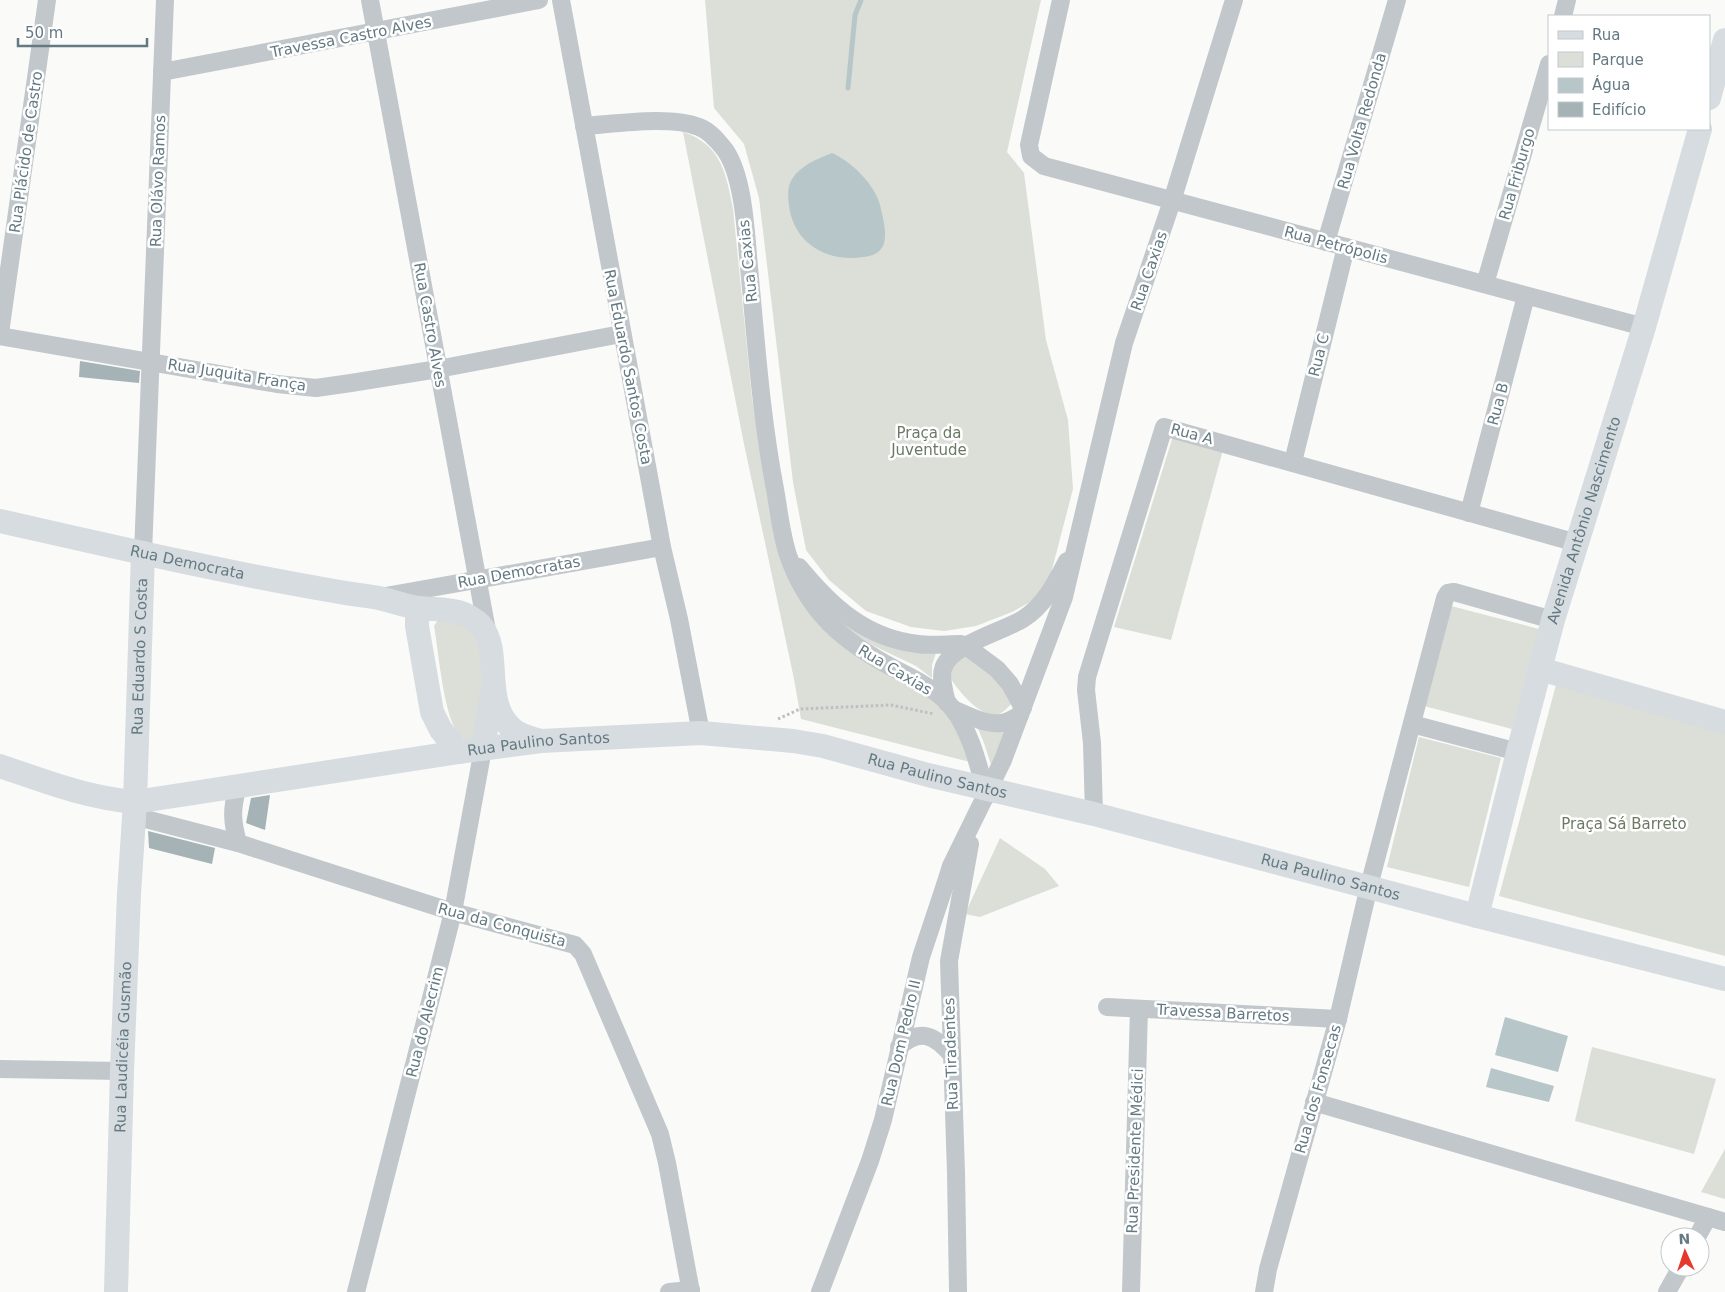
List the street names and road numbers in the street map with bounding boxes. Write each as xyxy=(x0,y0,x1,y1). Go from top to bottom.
street label: Travessa Castro Alves xyxy=(268,13,433,62)
street label: Rua Volta Redonda xyxy=(1334,51,1390,191)
street label: Rua Plácido de Castro xyxy=(6,70,46,234)
street label: Rua Olávo Ramos xyxy=(147,114,169,247)
street label: Rua Friburgo xyxy=(1495,126,1539,222)
street label: Rua Caxias xyxy=(735,219,761,303)
street label: Rua Petrópolis xyxy=(1282,222,1390,268)
street label: Rua Caxias xyxy=(1127,229,1171,313)
street label: Rua Castro Alves xyxy=(410,261,450,389)
street label: Rua Eduardo Santos Costa xyxy=(600,268,656,466)
street label: Rua C xyxy=(1305,332,1333,378)
street label: Rua Juquita França xyxy=(166,355,308,395)
street label: Rua B xyxy=(1484,381,1512,427)
street label: Avenida Antônio Nascimento xyxy=(1543,414,1625,626)
street label: Rua A xyxy=(1169,420,1216,449)
street label: Rua Democrata xyxy=(129,542,246,583)
street label: Rua Democratas xyxy=(456,552,582,592)
street label: Rua Eduardo S Costa xyxy=(128,578,151,735)
street label: Rua Caxias xyxy=(855,641,935,699)
street label: Rua Paulino Santos xyxy=(466,729,611,760)
street label: Rua Paulino Santos xyxy=(866,750,1009,802)
street label: Rua Paulino Santos xyxy=(1259,850,1402,904)
street label: Rua da Conquista xyxy=(436,899,568,951)
street label: Rua Laudicéia Gusmão xyxy=(111,961,135,1133)
street label: Rua do Alecrim xyxy=(403,965,447,1079)
street label: Rua Dom Pedro II xyxy=(878,978,924,1108)
street label: Rua Tiradentes xyxy=(940,997,962,1111)
street label: Travessa Barretos xyxy=(1155,1000,1290,1025)
street label: Rua dos Fonsecas xyxy=(1291,1022,1345,1156)
street label: Rua Presidente Médici xyxy=(1123,1068,1147,1234)

